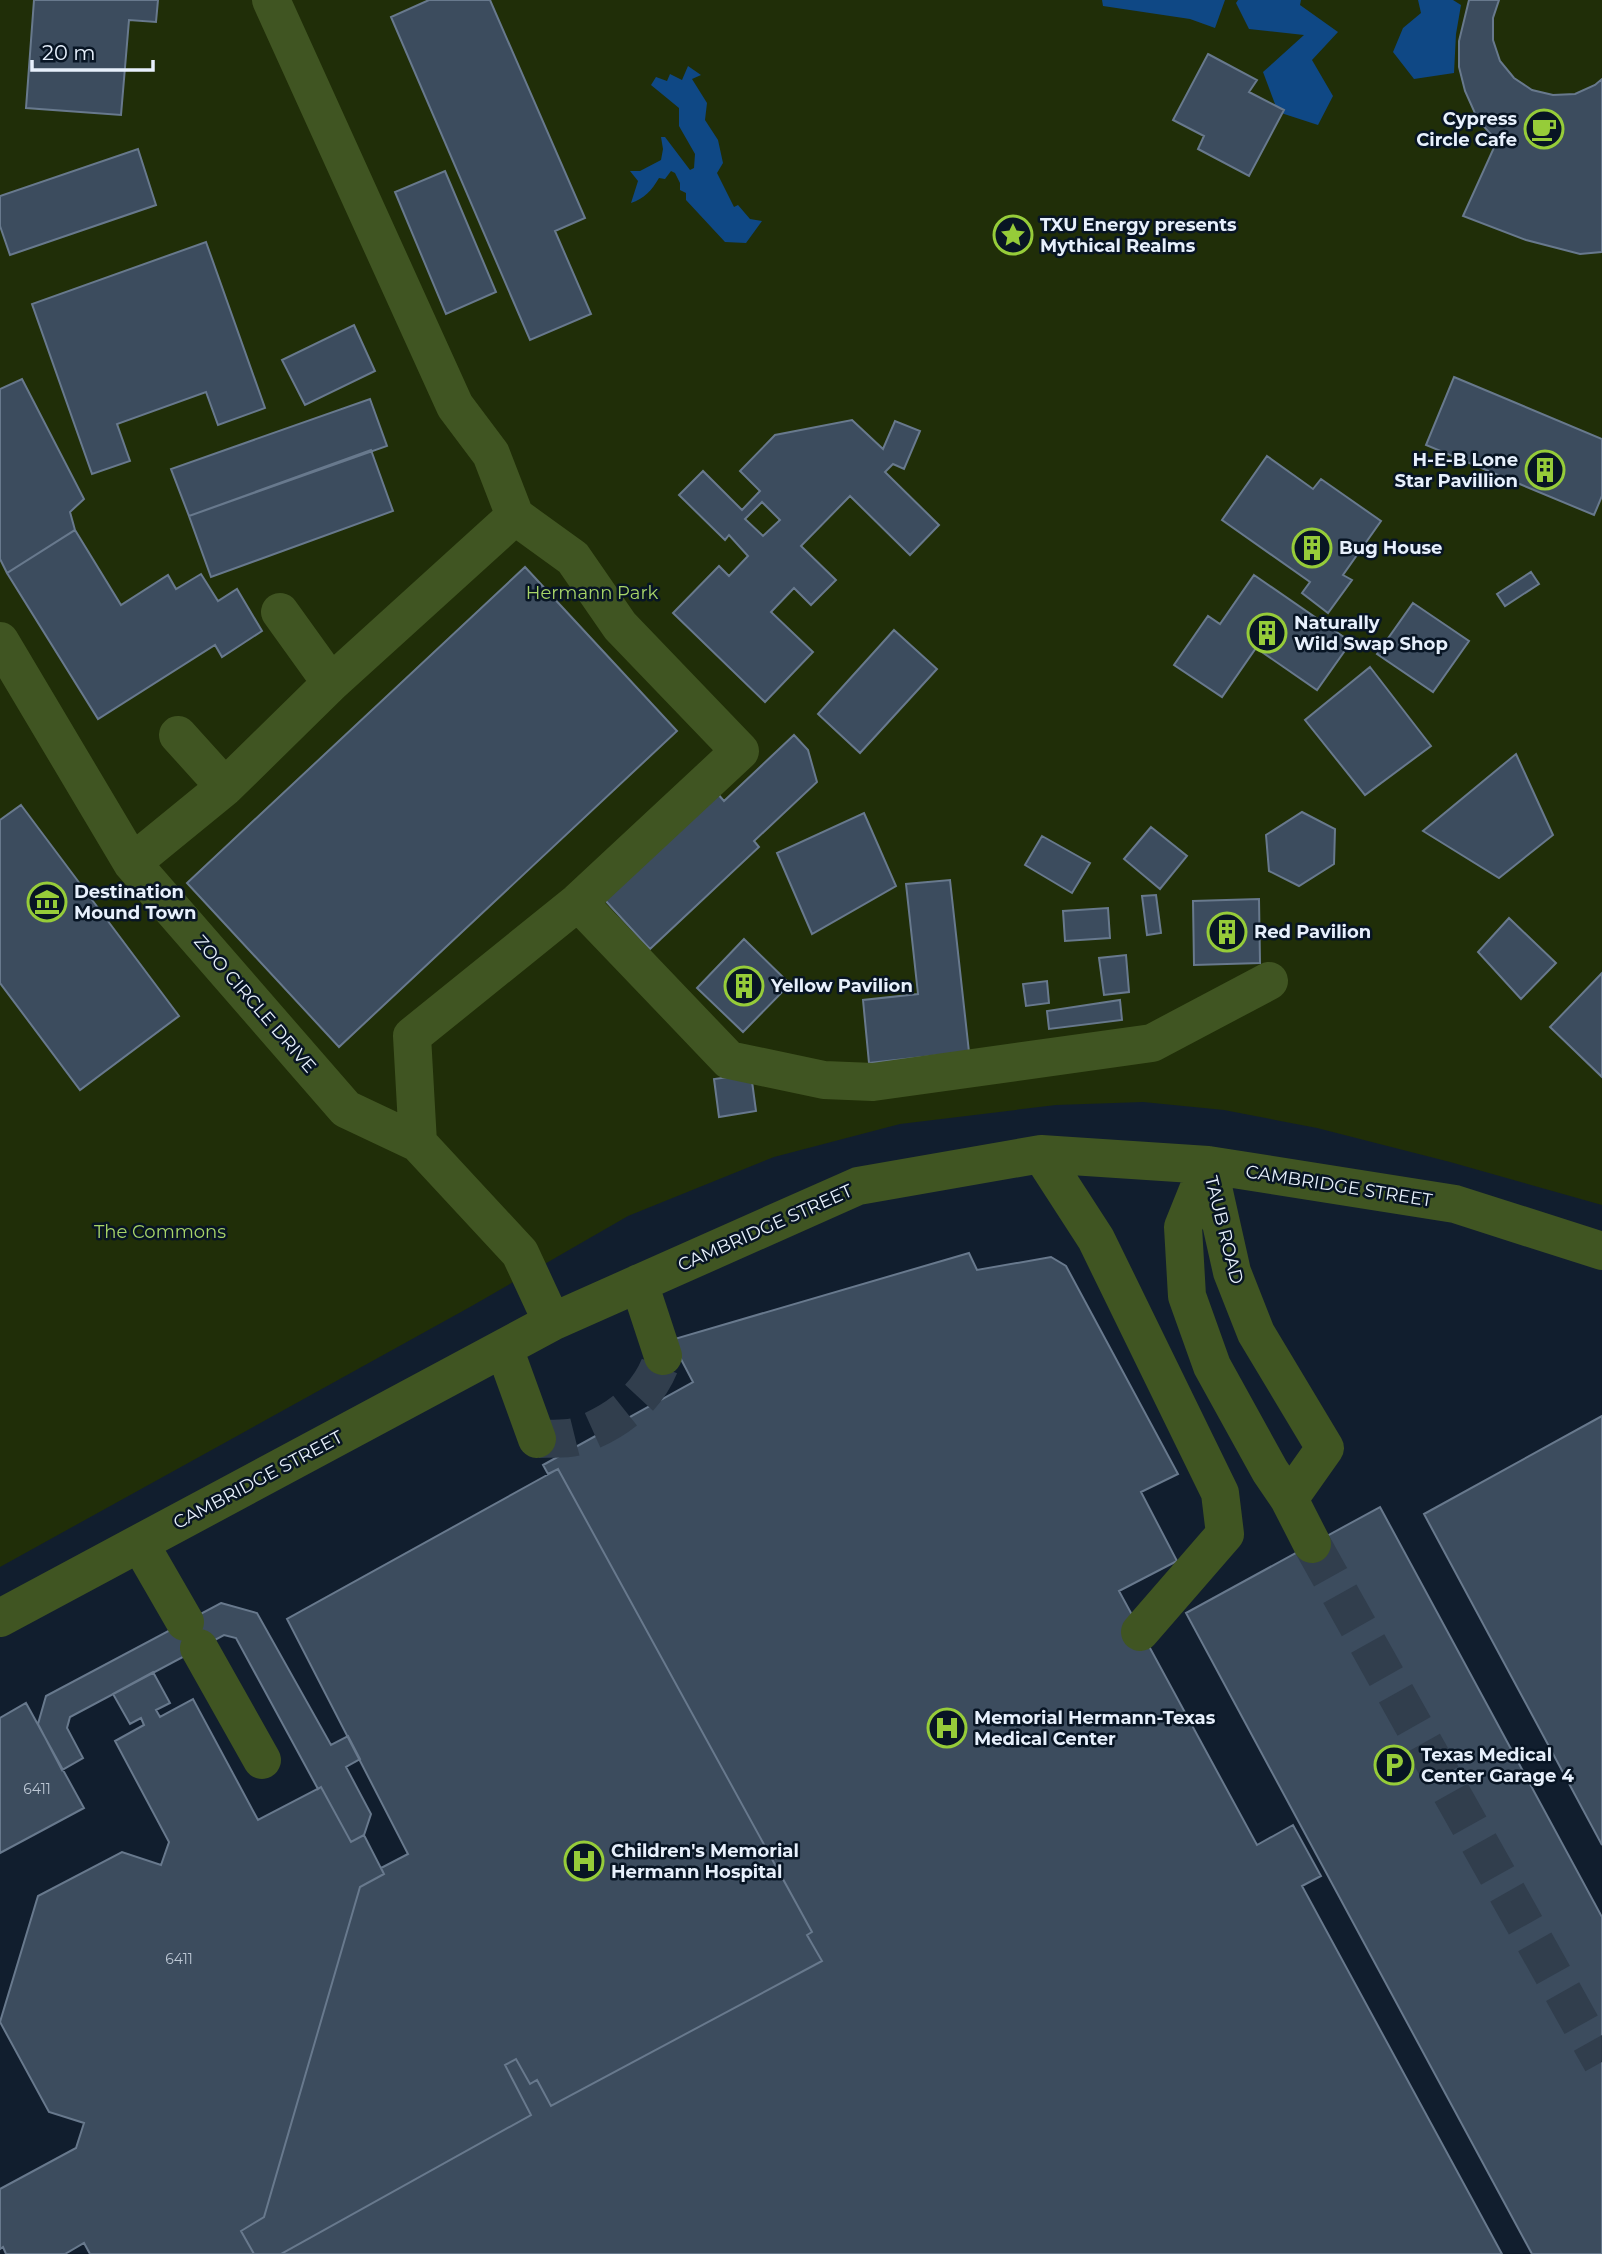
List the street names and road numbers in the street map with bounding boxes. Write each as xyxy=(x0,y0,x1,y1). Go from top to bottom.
street label: ZOO CIRCLE DRIVE xyxy=(189,931,321,1077)
street label: CAMBRIDGE STREET xyxy=(1244,1160,1435,1212)
street label: TAUB ROAD xyxy=(1200,1174,1248,1286)
street label: CAMBRIDGE STREET xyxy=(674,1179,856,1276)
street label: CAMBRIDGE STREET xyxy=(170,1426,347,1534)

